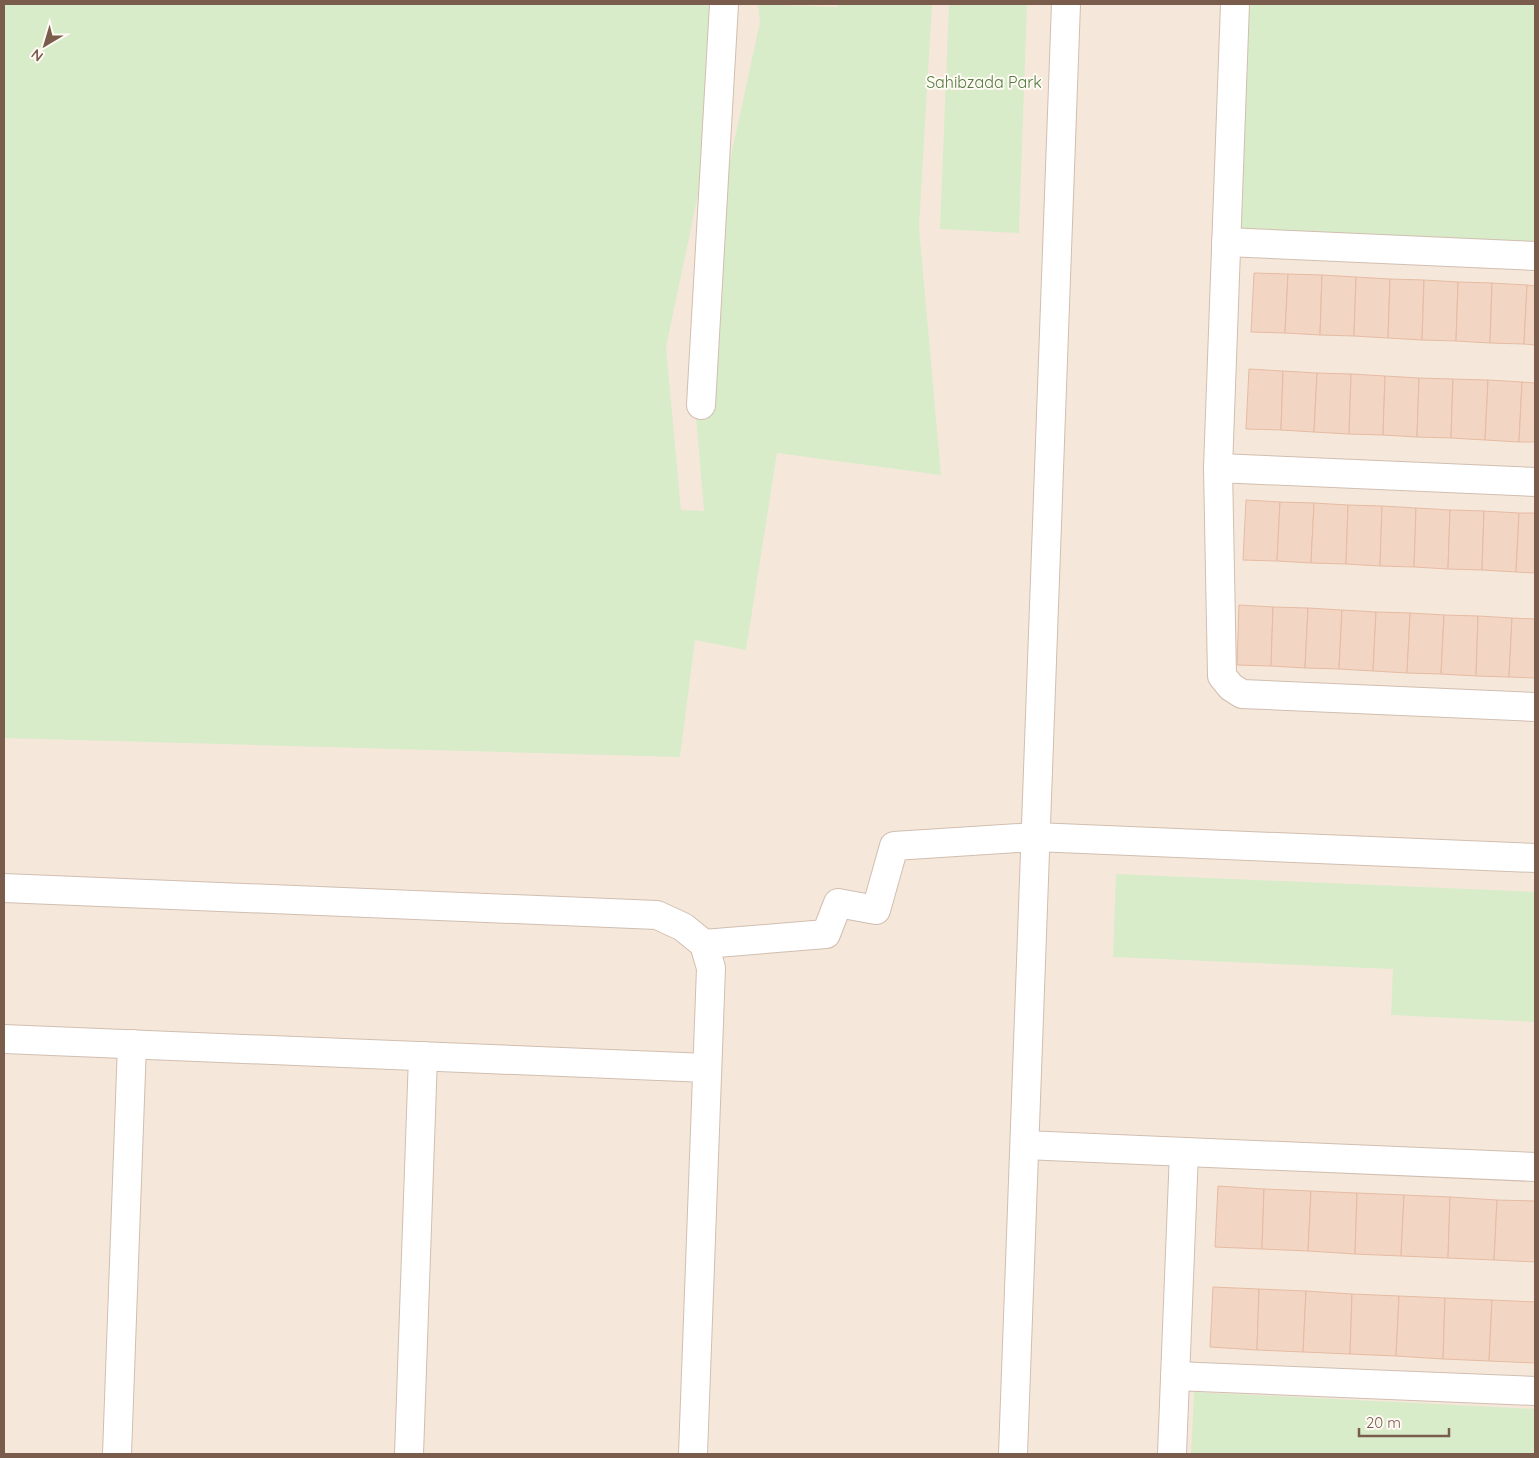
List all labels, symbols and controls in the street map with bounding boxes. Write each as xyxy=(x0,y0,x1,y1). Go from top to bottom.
north arrow xyxy=(20,20,70,70)
text: N xyxy=(27,45,47,66)
park label: Sahibzada Park xyxy=(926,72,1042,92)
scale bar xyxy=(1359,1406,1449,1438)
text: 20 m xyxy=(1366,1413,1401,1432)

